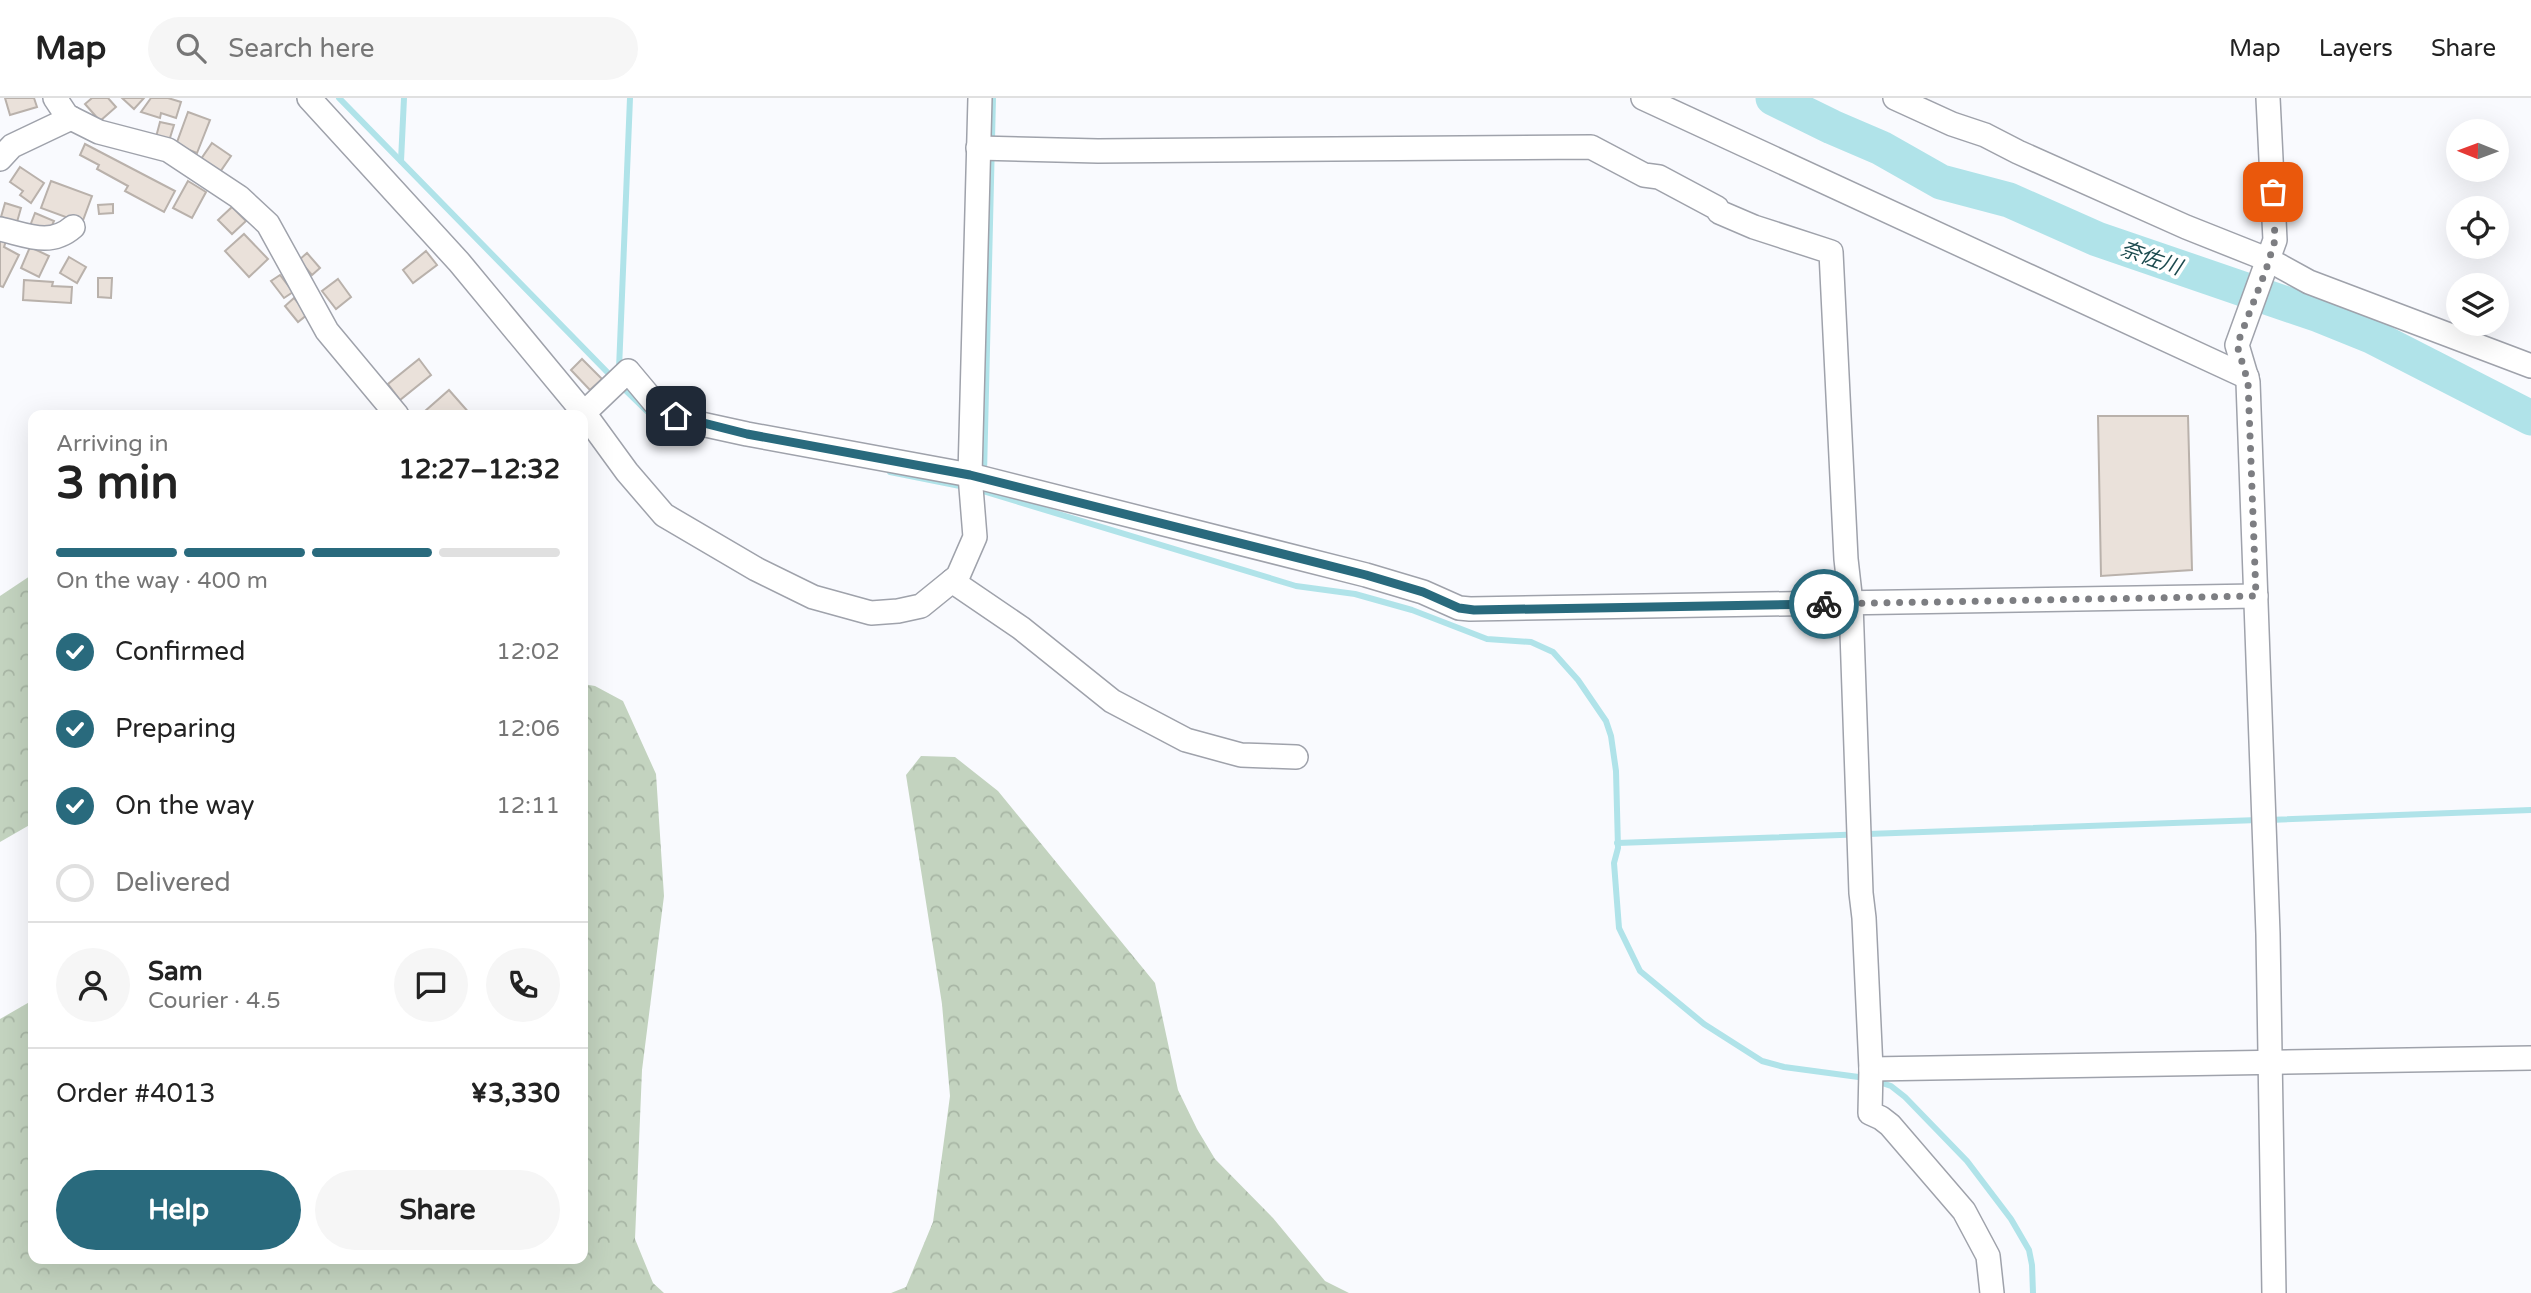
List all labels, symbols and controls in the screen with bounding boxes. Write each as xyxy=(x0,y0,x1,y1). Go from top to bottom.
search box xyxy=(148,17,638,80)
text: Map xyxy=(35,29,106,68)
icon: search xyxy=(172,29,210,67)
text: Search here xyxy=(228,33,374,64)
text: Map xyxy=(2229,34,2281,63)
text: Layers xyxy=(2319,34,2393,63)
text: Share xyxy=(2431,34,2496,63)
north arrow xyxy=(2446,119,2510,182)
map controls xyxy=(2446,119,2509,336)
pin xyxy=(2243,162,2303,222)
icon: bag xyxy=(2254,173,2292,211)
button: locate xyxy=(2446,196,2509,259)
water label: 奈佐川 xyxy=(2117,236,2187,281)
button: layers xyxy=(2446,273,2509,336)
pin xyxy=(646,386,706,446)
icon: home xyxy=(657,397,695,435)
text: Arriving in xyxy=(56,430,169,458)
text: 12:27–12:32 xyxy=(399,454,560,485)
text: 3 min xyxy=(56,456,179,511)
text: On the way · 400 m xyxy=(56,567,268,595)
courier xyxy=(1789,569,1859,639)
icon: bike xyxy=(1805,585,1843,623)
icon: check xyxy=(56,633,94,671)
text: Confirmed xyxy=(115,636,245,667)
text: 12:02 xyxy=(496,638,560,666)
icon: check xyxy=(56,710,94,748)
text: Preparing xyxy=(115,713,236,744)
text: 12:06 xyxy=(496,715,560,743)
icon: check xyxy=(56,787,94,825)
text: On the way xyxy=(115,790,255,821)
text: 12:11 xyxy=(496,792,560,820)
text: Delivered xyxy=(115,867,231,898)
button: person xyxy=(56,948,130,1022)
button: chat xyxy=(394,948,468,1022)
button: phone xyxy=(486,948,560,1022)
text: Sam xyxy=(148,956,203,987)
text: Courier · 4.5 xyxy=(148,987,281,1015)
text: Order #4013 xyxy=(56,1078,216,1109)
text: ¥3,330 xyxy=(471,1078,560,1109)
button: Help xyxy=(56,1170,301,1250)
button: Share xyxy=(315,1170,560,1250)

